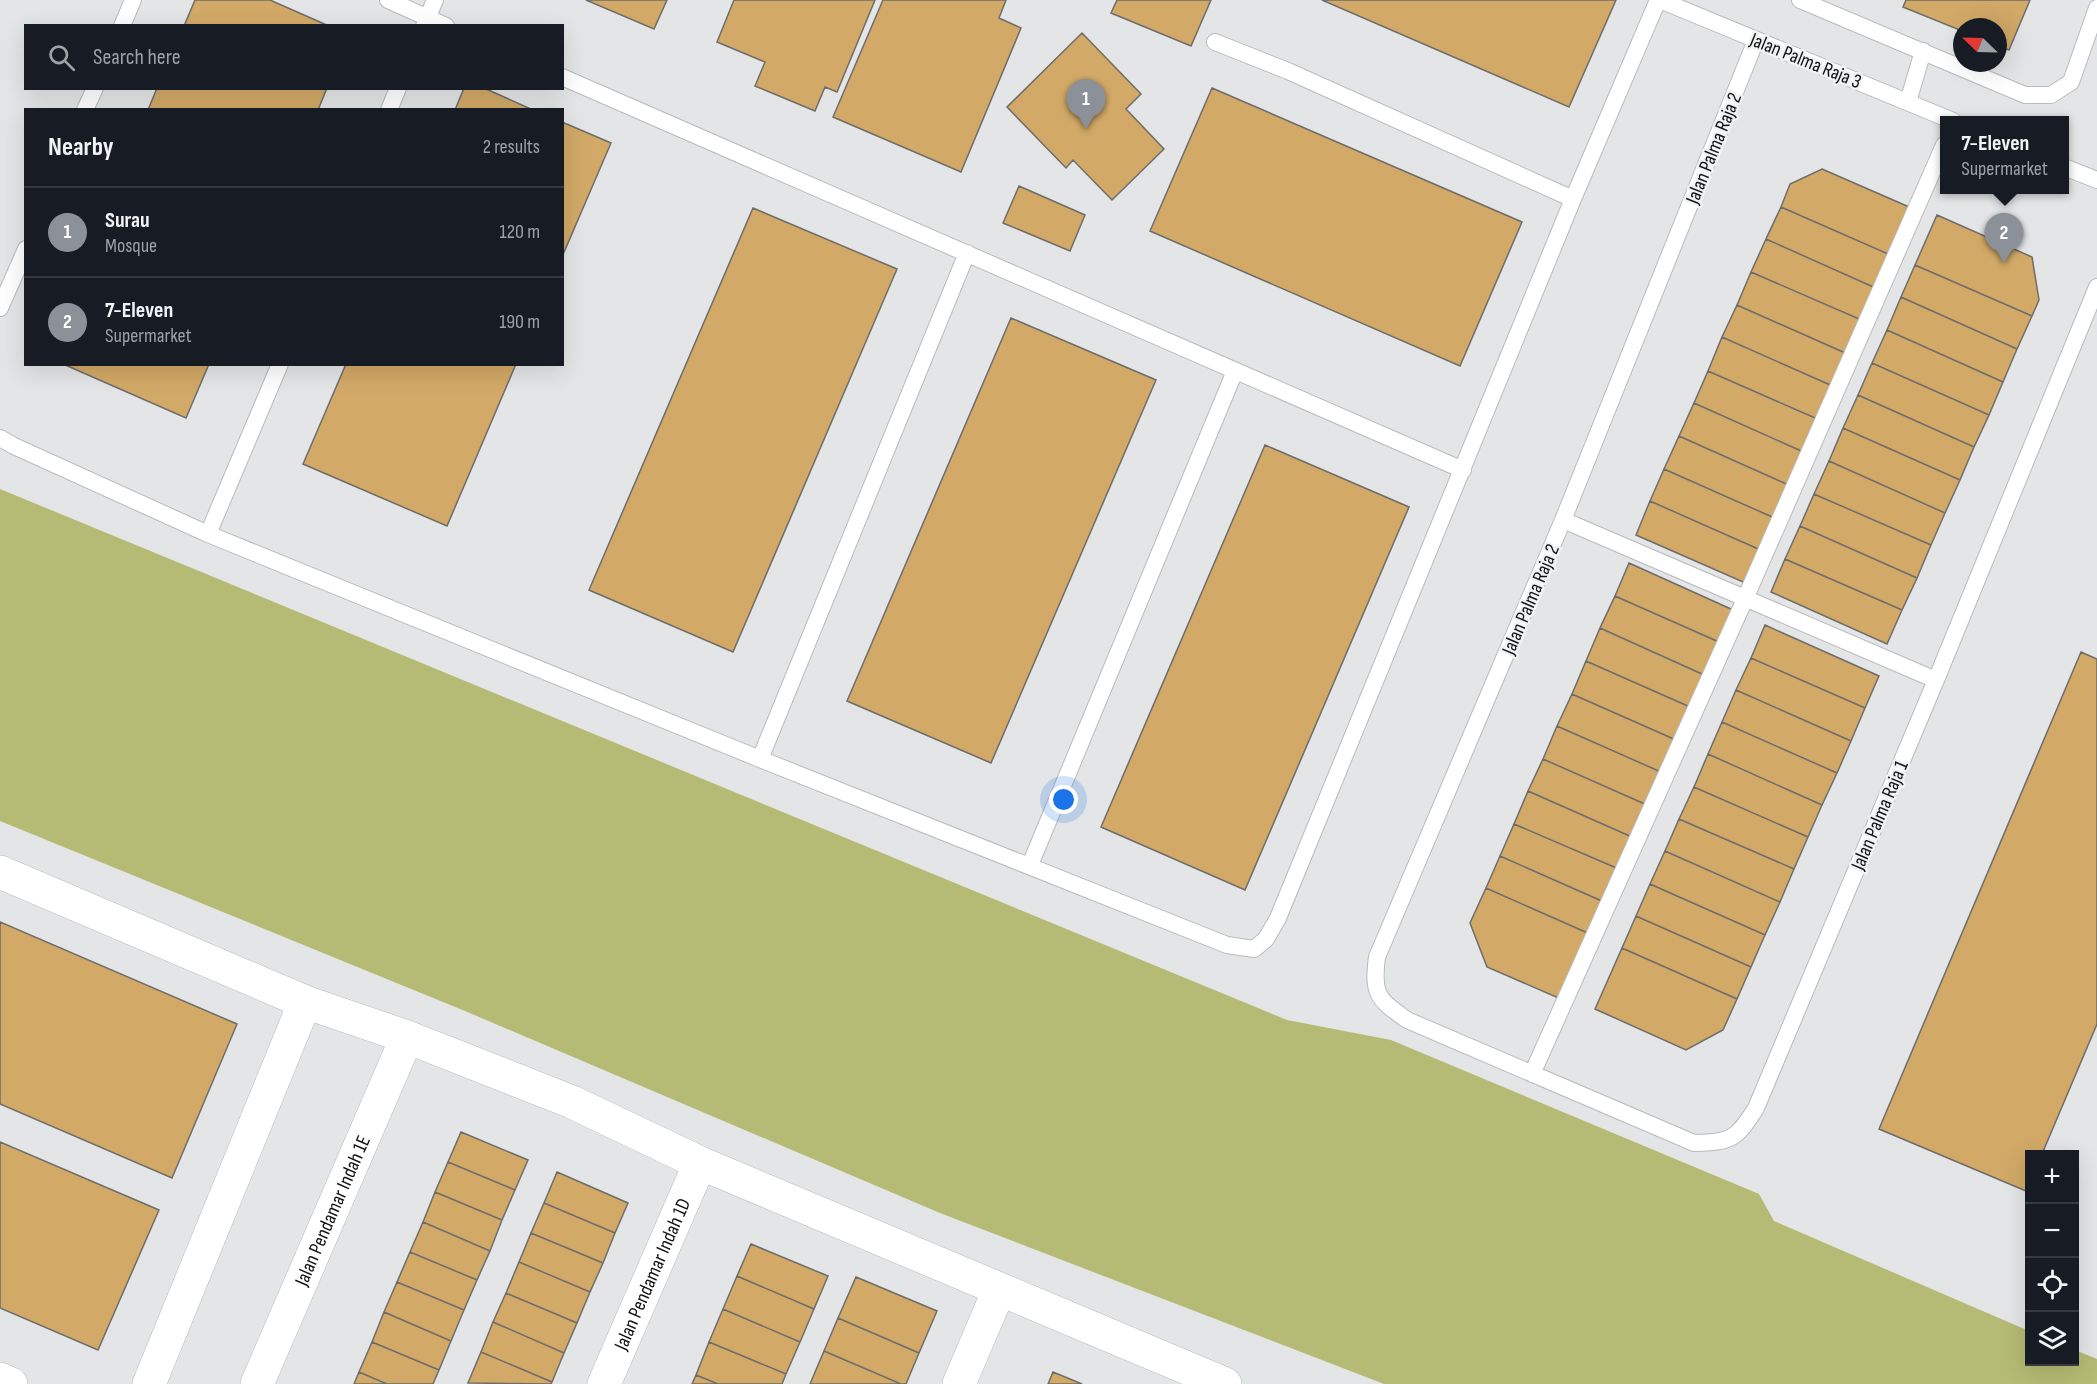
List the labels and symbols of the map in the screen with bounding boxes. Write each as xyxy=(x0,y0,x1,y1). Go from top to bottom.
north arrow xyxy=(1953,18,2007,72)
street label: Jalan Palma Raja 3 xyxy=(1746,27,1865,94)
pin: 1 xyxy=(1066,80,1106,129)
street label: Jalan Palma Raja 2 xyxy=(1680,89,1747,208)
pin: 2 xyxy=(1984,214,2024,263)
street label: Jalan Palma Raja 2 xyxy=(1496,541,1565,659)
street label: Jalan Palma Raja 1 xyxy=(1846,757,1914,875)
your location xyxy=(1049,785,1078,814)
street label: Jalan Pendamar Indah 1E xyxy=(289,1132,376,1291)
street label: Jalan Pendamar Indah 1D xyxy=(609,1195,696,1355)

